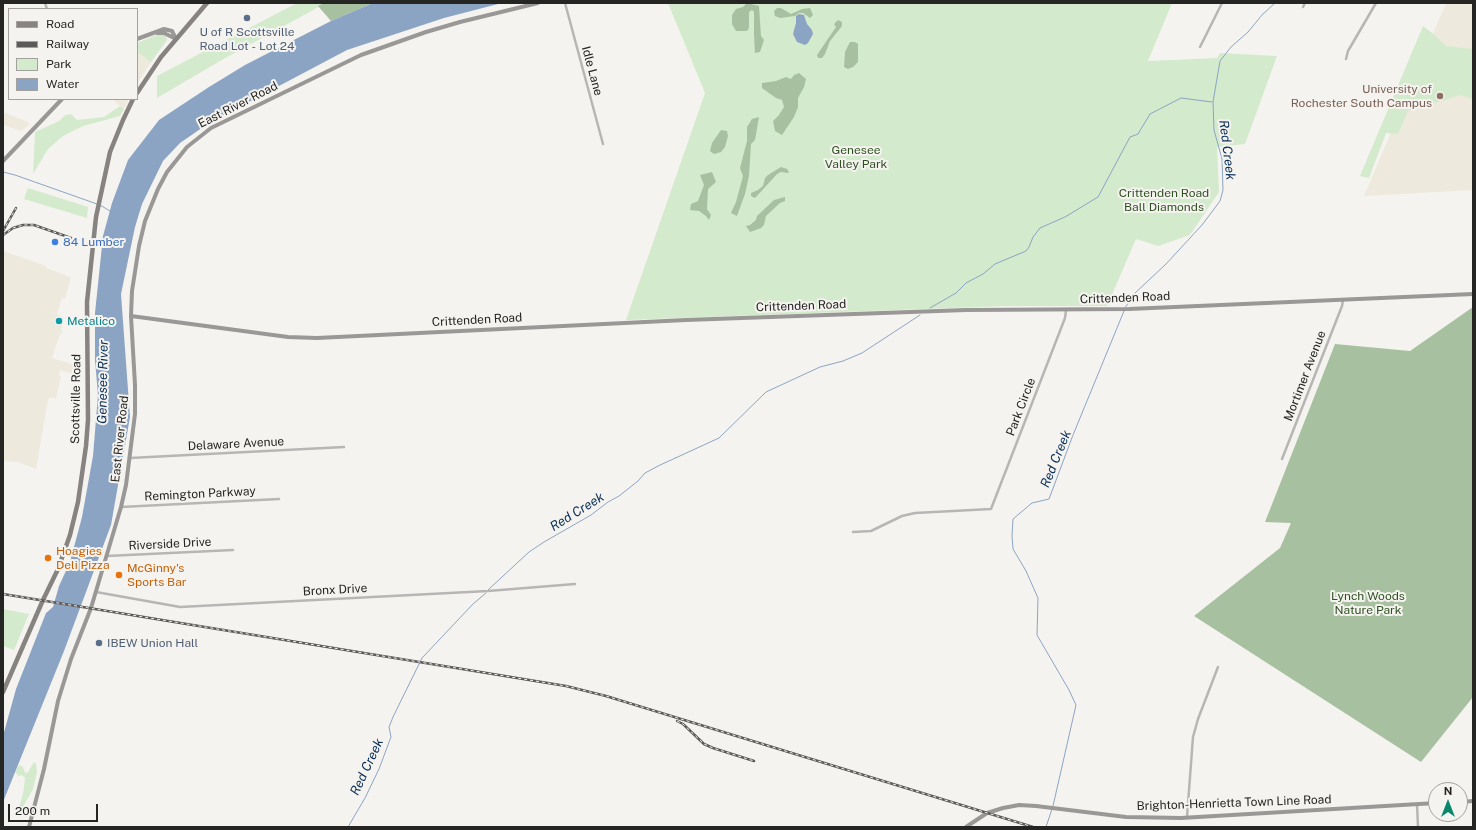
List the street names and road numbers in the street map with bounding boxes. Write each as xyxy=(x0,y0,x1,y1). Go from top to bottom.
street label: Idle Lane xyxy=(578,45,606,97)
street label: East River Road xyxy=(196,79,280,131)
street label: Crittenden Road xyxy=(1080,289,1170,307)
street label: Crittenden Road xyxy=(756,297,846,315)
street label: Crittenden Road xyxy=(431,310,523,330)
street label: Mortimer Avenue xyxy=(1281,329,1329,423)
street label: Scottsville Road xyxy=(68,354,84,444)
street label: Park Circle xyxy=(1003,376,1039,438)
street label: East River Road xyxy=(108,395,132,483)
street label: Delaware Avenue xyxy=(187,434,285,454)
street label: Remington Parkway xyxy=(144,484,256,504)
street label: Riverside Drive xyxy=(128,535,212,553)
street label: Bronx Drive xyxy=(302,581,368,599)
street label: Brighton-Henrietta Town Line Road xyxy=(1136,792,1332,814)

